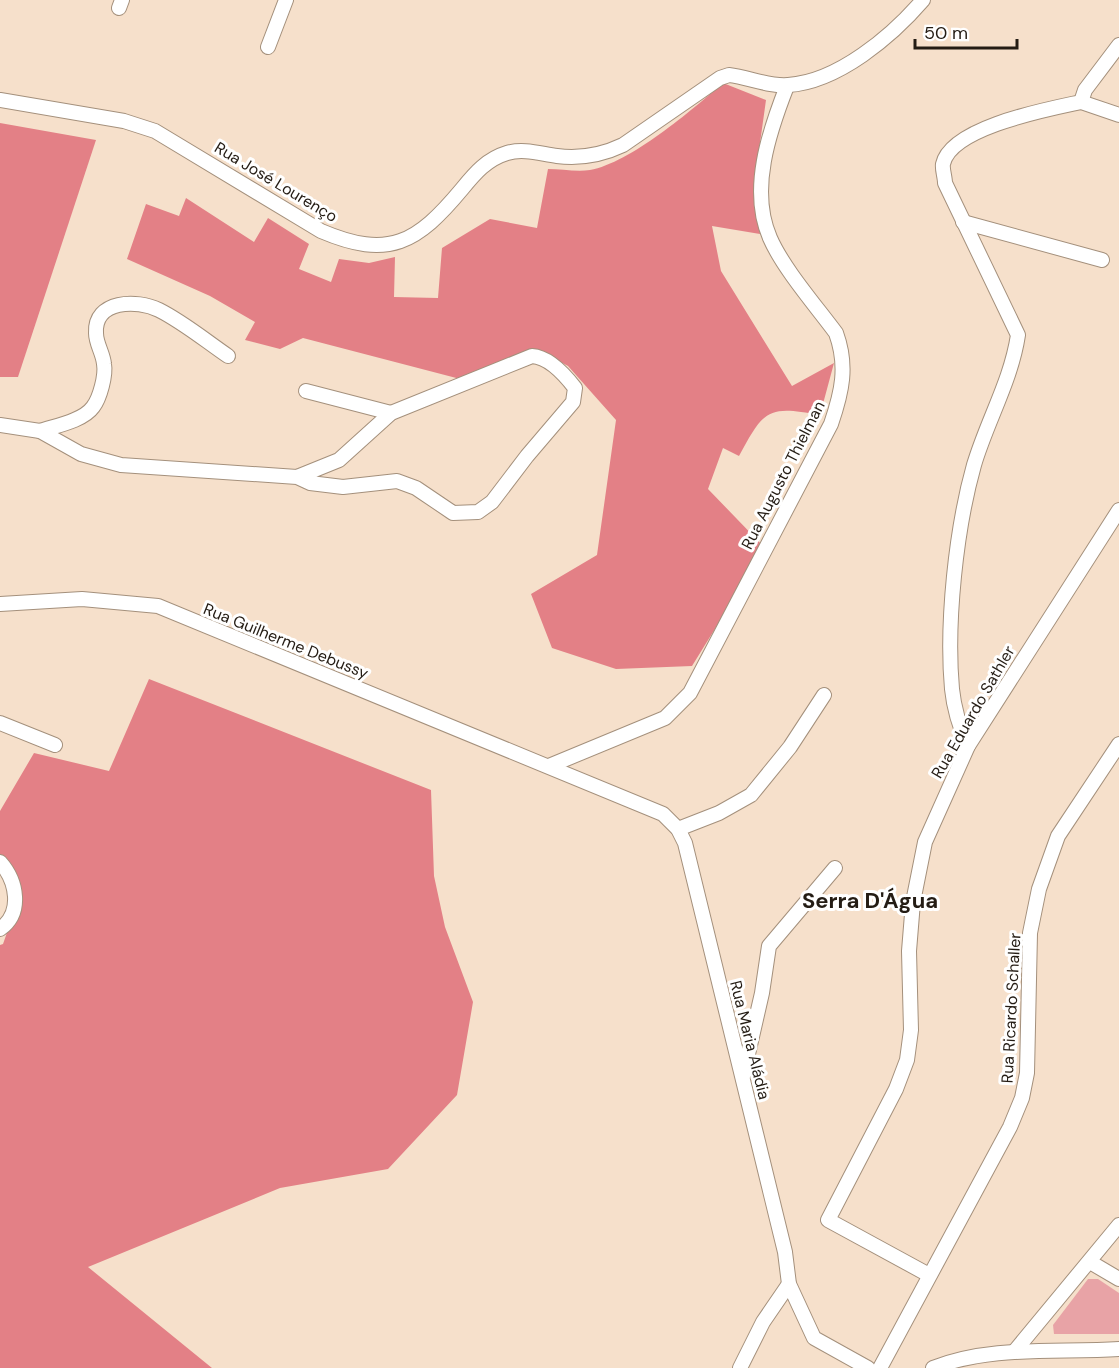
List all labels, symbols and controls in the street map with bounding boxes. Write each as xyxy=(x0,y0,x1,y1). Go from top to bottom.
scale bar xyxy=(915,12,1017,50)
text: 50 m xyxy=(924,21,968,45)
street label: Rua José Lourenço xyxy=(211,137,341,227)
street label: Rua Augusto Thielman xyxy=(736,397,830,553)
street label: Rua Guilherme Debussy xyxy=(200,598,372,684)
street label: Rua Eduardo Sathler xyxy=(926,642,1020,782)
district label: Serra D'Água xyxy=(802,886,938,915)
street label: Rua Ricardo Schaller xyxy=(997,932,1025,1084)
street label: Rua Maria Aládia xyxy=(725,978,775,1102)

